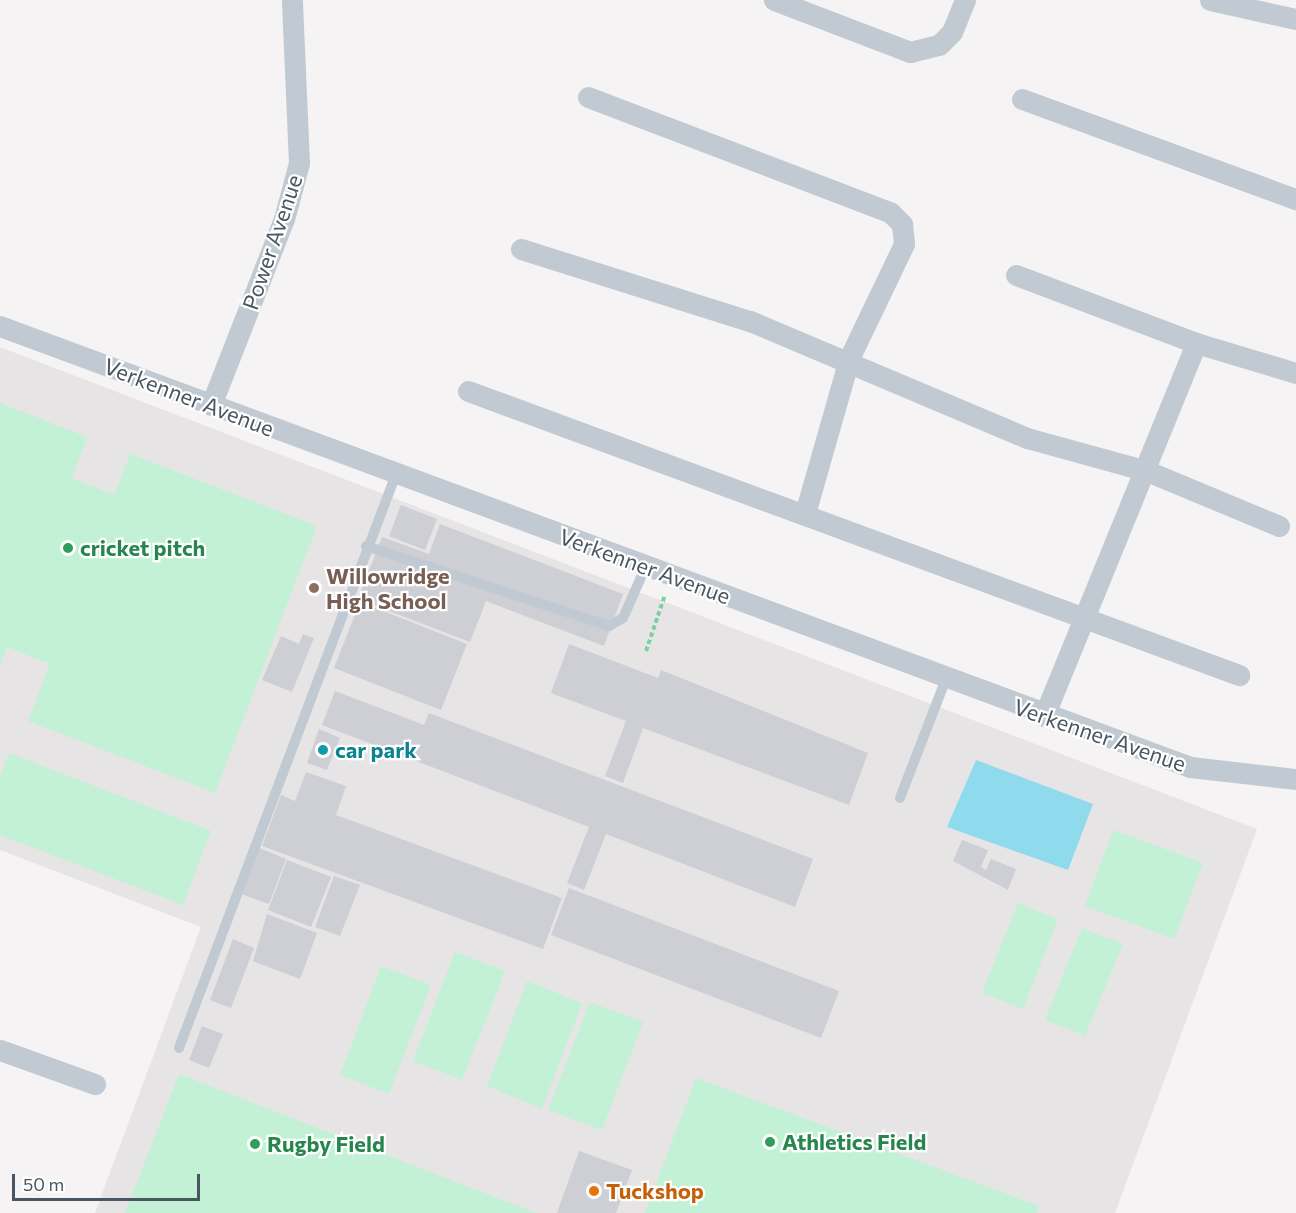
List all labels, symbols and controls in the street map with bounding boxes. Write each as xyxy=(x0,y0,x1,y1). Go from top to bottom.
street label: Power Avenue xyxy=(237,171,307,313)
street label: Verkenner Avenue xyxy=(100,352,278,442)
street label: Verkenner Avenue xyxy=(556,523,734,609)
place label: cricket pitch xyxy=(80,535,205,561)
marker: cricket pitch xyxy=(61,541,75,555)
place label: Willowridge High School xyxy=(326,562,450,614)
marker: Willowridge High School xyxy=(307,581,321,595)
street label: Verkenner Avenue xyxy=(1011,693,1189,777)
place label: car park xyxy=(335,737,417,763)
marker: car park xyxy=(316,743,330,757)
place label: Athletics Field xyxy=(782,1129,926,1155)
place label: Rugby Field xyxy=(267,1131,385,1157)
marker: Athletics Field xyxy=(763,1135,777,1149)
marker: Rugby Field xyxy=(248,1137,262,1151)
scale bar xyxy=(15,1162,202,1200)
text: 50 m xyxy=(23,1173,64,1195)
place label: Tuckshop xyxy=(606,1178,704,1204)
marker: Tuckshop xyxy=(587,1184,601,1198)

